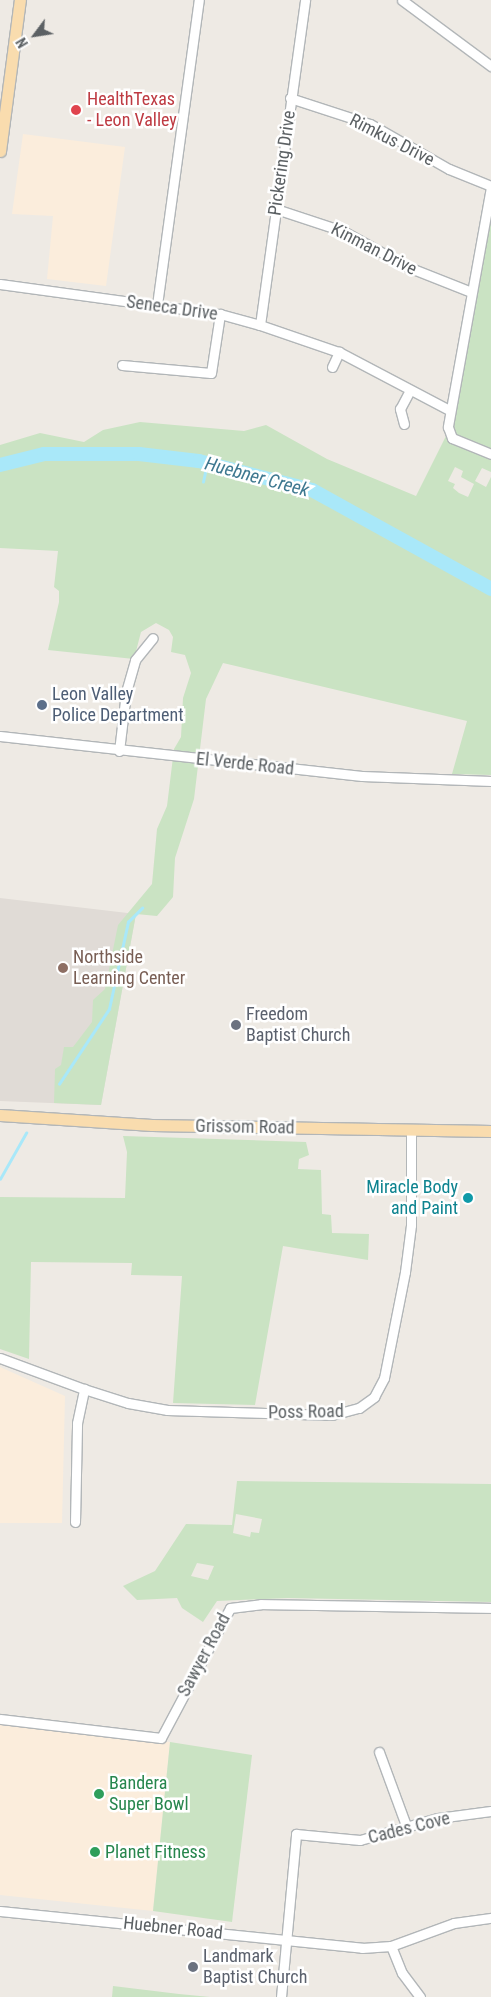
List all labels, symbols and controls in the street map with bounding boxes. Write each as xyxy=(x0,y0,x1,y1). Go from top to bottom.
north arrow xyxy=(10,10,60,60)
text: N xyxy=(13,35,31,51)
place label: HealthTexas - Leon Valley xyxy=(87,89,177,132)
marker: HealthTexas - Leon Valley xyxy=(69,103,83,117)
street label: Pickering Drive xyxy=(264,109,300,217)
street label: Rimkus Drive xyxy=(346,109,438,171)
street label: Kinman Drive xyxy=(327,218,421,280)
street label: Seneca Drive xyxy=(125,291,219,325)
water label: Huebner Creek xyxy=(202,452,312,502)
place label: Leon Valley Police Department xyxy=(52,684,184,726)
marker: Leon Valley Police Department xyxy=(36,699,48,711)
street label: El Verde Road xyxy=(195,748,295,780)
place label: Northside Learning Center xyxy=(73,947,185,990)
marker: Northside Learning Center xyxy=(57,962,69,974)
place label: Freedom Baptist Church xyxy=(246,1004,350,1046)
marker: Freedom Baptist Church xyxy=(230,1019,242,1031)
street label: Grissom Road xyxy=(195,1115,295,1139)
place label: Miracle Body and Paint xyxy=(366,1177,458,1220)
marker: Miracle Body and Paint xyxy=(462,1192,474,1204)
street label: Poss Road xyxy=(268,1401,344,1423)
street label: Sawyer Road xyxy=(173,1610,235,1700)
place label: Bandera Super Bowl xyxy=(109,1773,189,1816)
marker: Bandera Super Bowl xyxy=(93,1788,105,1800)
street label: Cades Cove xyxy=(366,1807,452,1849)
place label: Planet Fitness xyxy=(105,1841,206,1863)
marker: Planet Fitness xyxy=(89,1846,101,1858)
street label: Huebner Road xyxy=(122,1912,224,1944)
place label: Landmark Baptist Church xyxy=(203,1946,307,1988)
marker: Landmark Baptist Church xyxy=(187,1961,199,1973)

